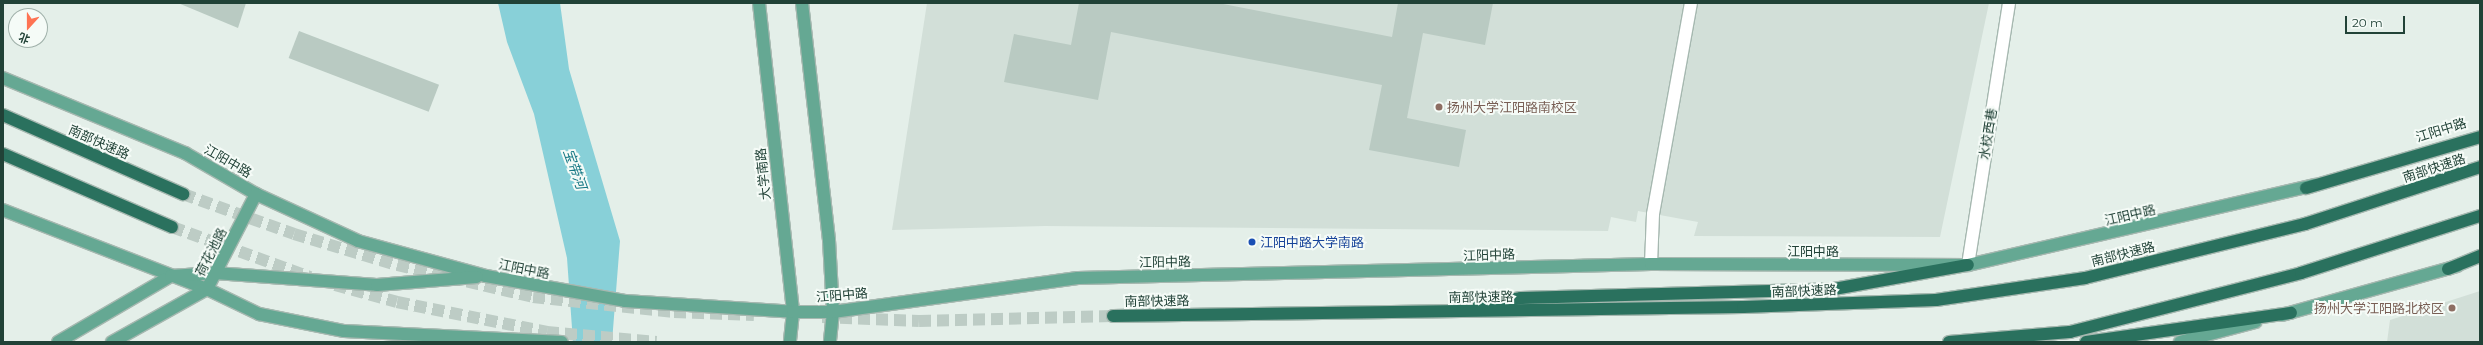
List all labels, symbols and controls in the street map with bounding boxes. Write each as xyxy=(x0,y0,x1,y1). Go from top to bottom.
north arrow xyxy=(8,8,48,48)
scale bar xyxy=(2347,8,2407,34)
text: 20 m xyxy=(2352,15,2383,30)
text: 北 xyxy=(16,30,32,47)
place label: 扬州大学江阳路南校区 xyxy=(1447,99,1577,115)
marker: 扬州大学江阳路南校区 xyxy=(1434,102,1444,112)
street label: 水校西巷 xyxy=(1976,107,2000,161)
street label: 江阳中路 xyxy=(2414,115,2468,145)
street label: 南部快速路 xyxy=(66,122,132,162)
street label: 江阳中路 xyxy=(202,141,254,181)
water label: 宝带河 xyxy=(560,146,590,192)
street label: 大学南路 xyxy=(753,147,773,201)
street label: 南部快速路 xyxy=(2401,151,2467,185)
street label: 江阳中路 xyxy=(2103,202,2157,228)
street label: 荷花池路 xyxy=(192,225,230,279)
place label: 江阳中路大学南路 xyxy=(1260,234,1364,250)
marker: 江阳中路大学南路 xyxy=(1247,237,1257,247)
street label: 南部快速路 xyxy=(2090,239,2156,269)
street label: 江阳中路 xyxy=(1787,243,1839,259)
street label: 江阳中路 xyxy=(1463,246,1515,264)
street label: 江阳中路 xyxy=(1139,254,1191,270)
street label: 江阳中路 xyxy=(497,256,551,282)
street label: 南部快速路 xyxy=(1771,282,1837,300)
street label: 江阳中路 xyxy=(815,285,869,305)
street label: 南部快速路 xyxy=(1448,289,1514,305)
street label: 南部快速路 xyxy=(1124,293,1190,309)
place label: 扬州大学江阳路北校区 xyxy=(2314,300,2444,316)
marker: 扬州大学江阳路北校区 xyxy=(2447,303,2457,313)

